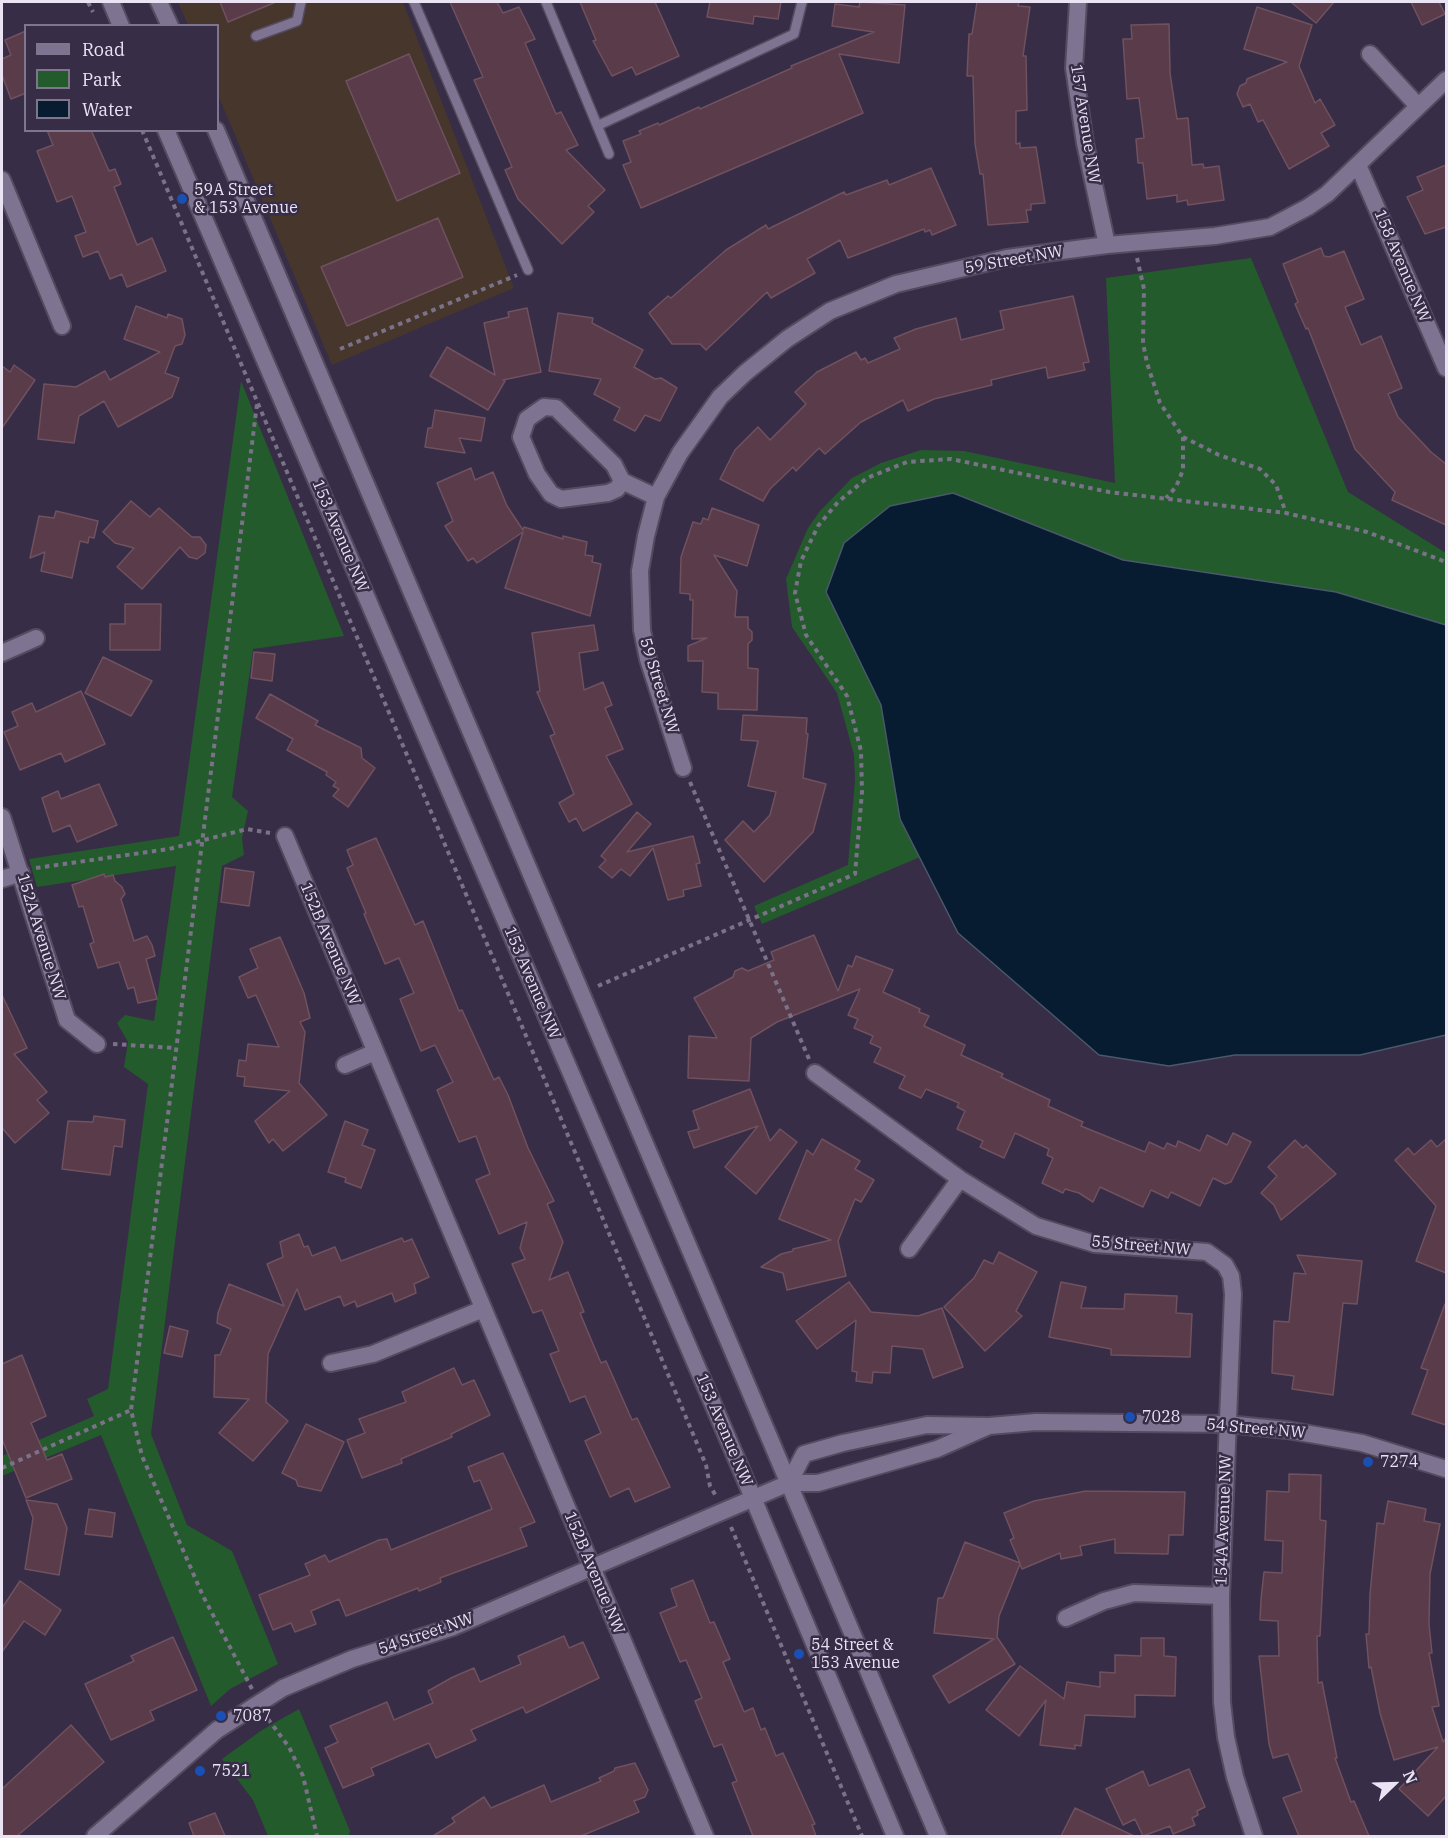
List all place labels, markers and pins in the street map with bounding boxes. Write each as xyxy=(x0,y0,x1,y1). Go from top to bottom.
place label: 59A Street & 153 Avenue xyxy=(194,180,298,218)
marker: 59A Street & 153 Avenue xyxy=(175,192,189,206)
place label: 7028 xyxy=(1142,1407,1180,1427)
marker: 7028 xyxy=(1123,1410,1137,1424)
place label: 7274 xyxy=(1380,1452,1418,1472)
marker: 7274 xyxy=(1361,1455,1375,1469)
place label: 54 Street & 153 Avenue xyxy=(811,1635,900,1673)
marker: 54 Street & 153 Avenue xyxy=(792,1647,806,1661)
place label: 7087 xyxy=(233,1706,271,1726)
marker: 7087 xyxy=(214,1709,228,1723)
place label: 7521 xyxy=(212,1761,250,1781)
marker: 7521 xyxy=(193,1764,207,1778)

